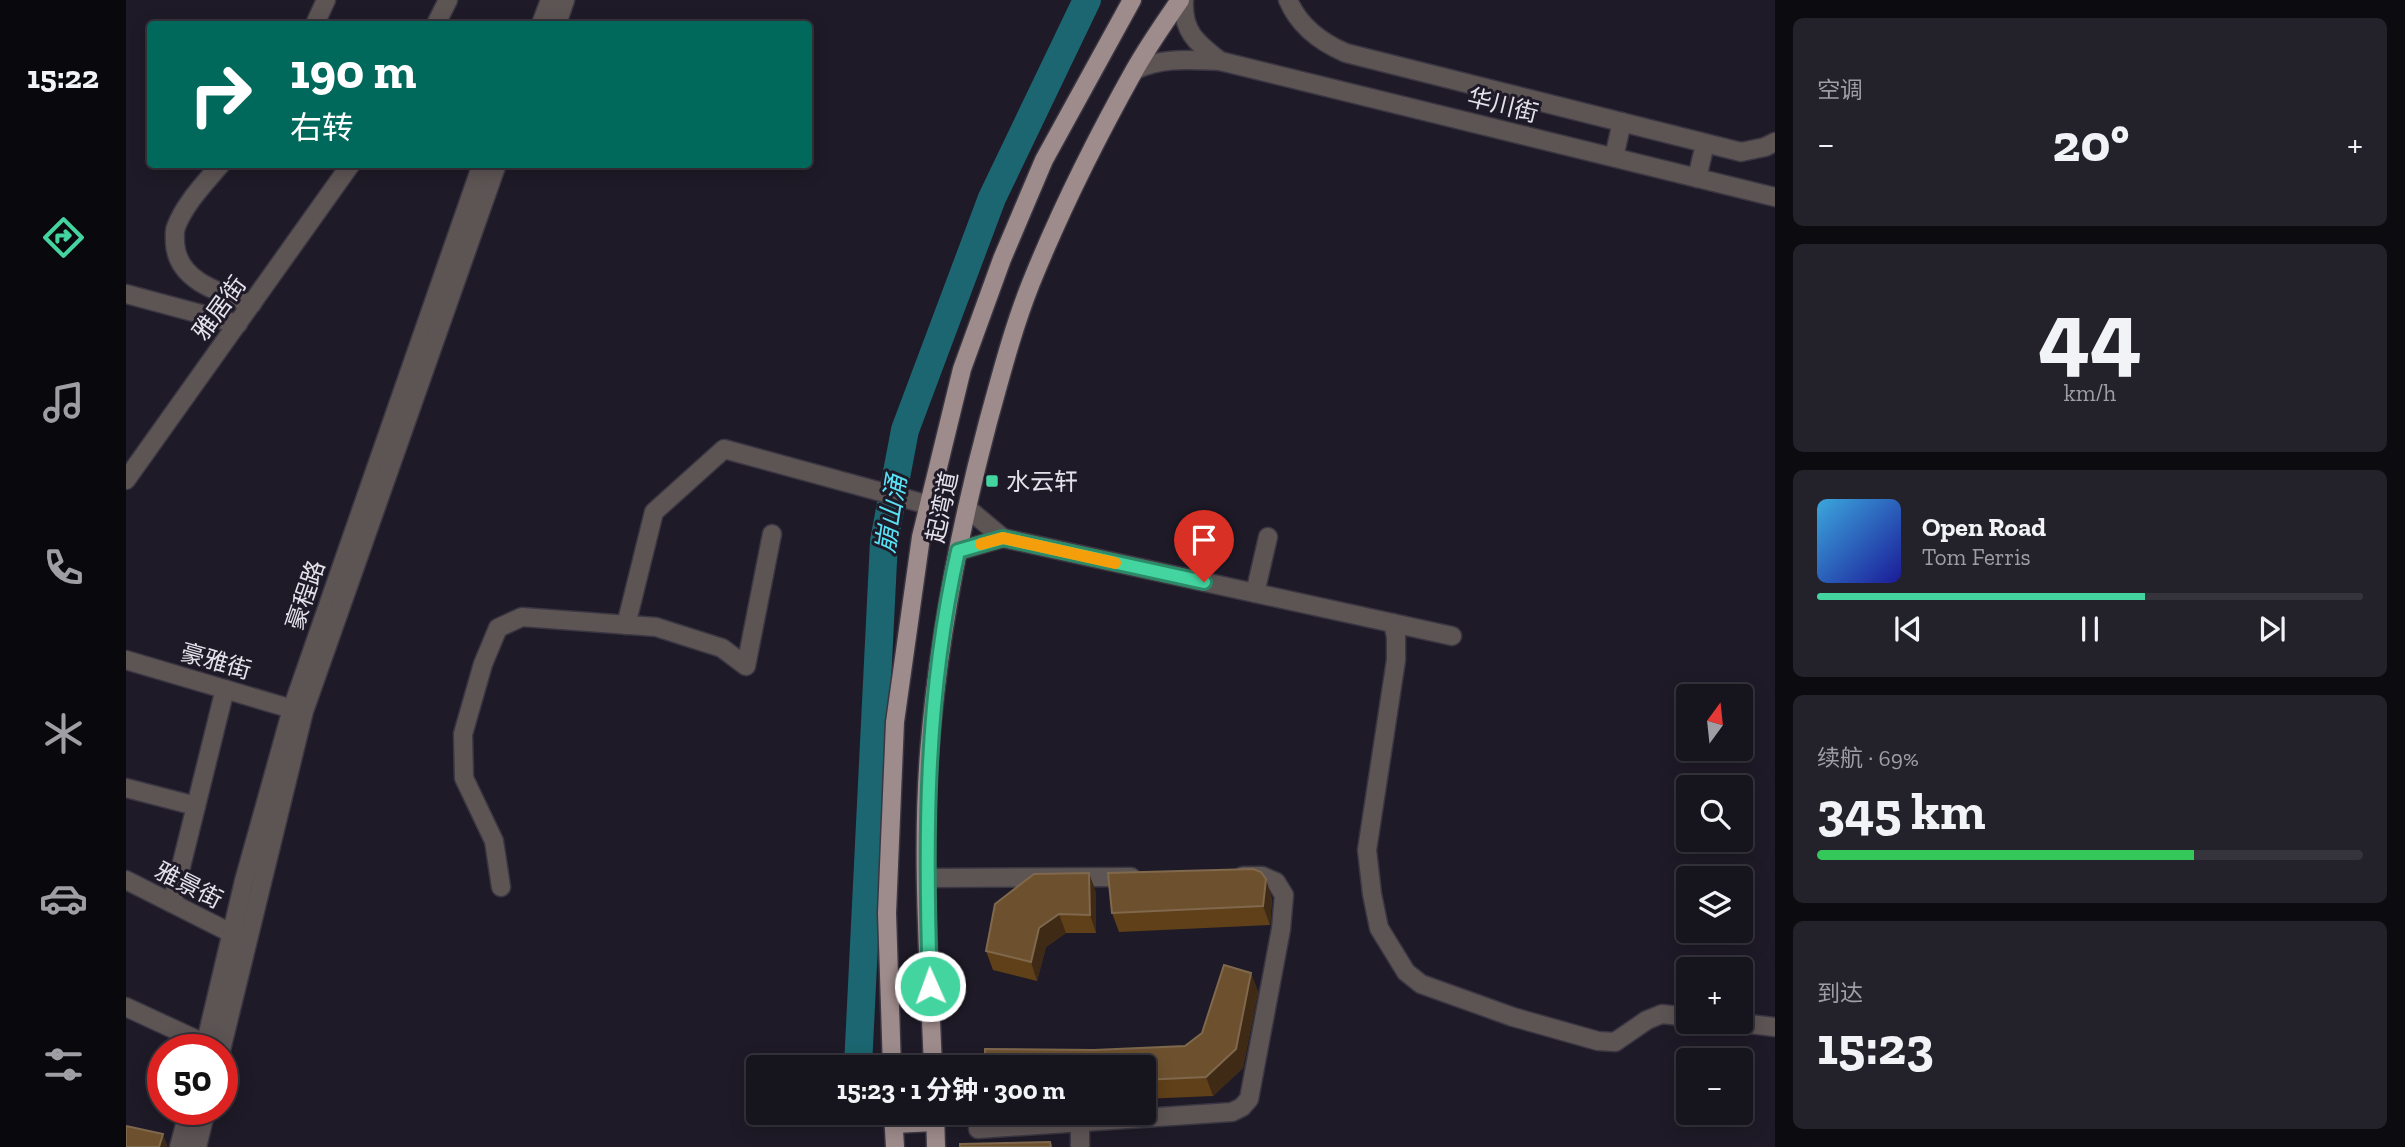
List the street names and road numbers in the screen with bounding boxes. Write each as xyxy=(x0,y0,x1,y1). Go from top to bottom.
street label: 华川街 xyxy=(1465,82,1541,128)
street label: 雅居街 xyxy=(186,270,252,346)
street label: 起湾道 xyxy=(920,469,964,545)
street label: 豪程路 xyxy=(280,556,330,634)
street label: 豪雅街 xyxy=(177,637,255,685)
street label: 雅景街 xyxy=(150,856,228,914)

